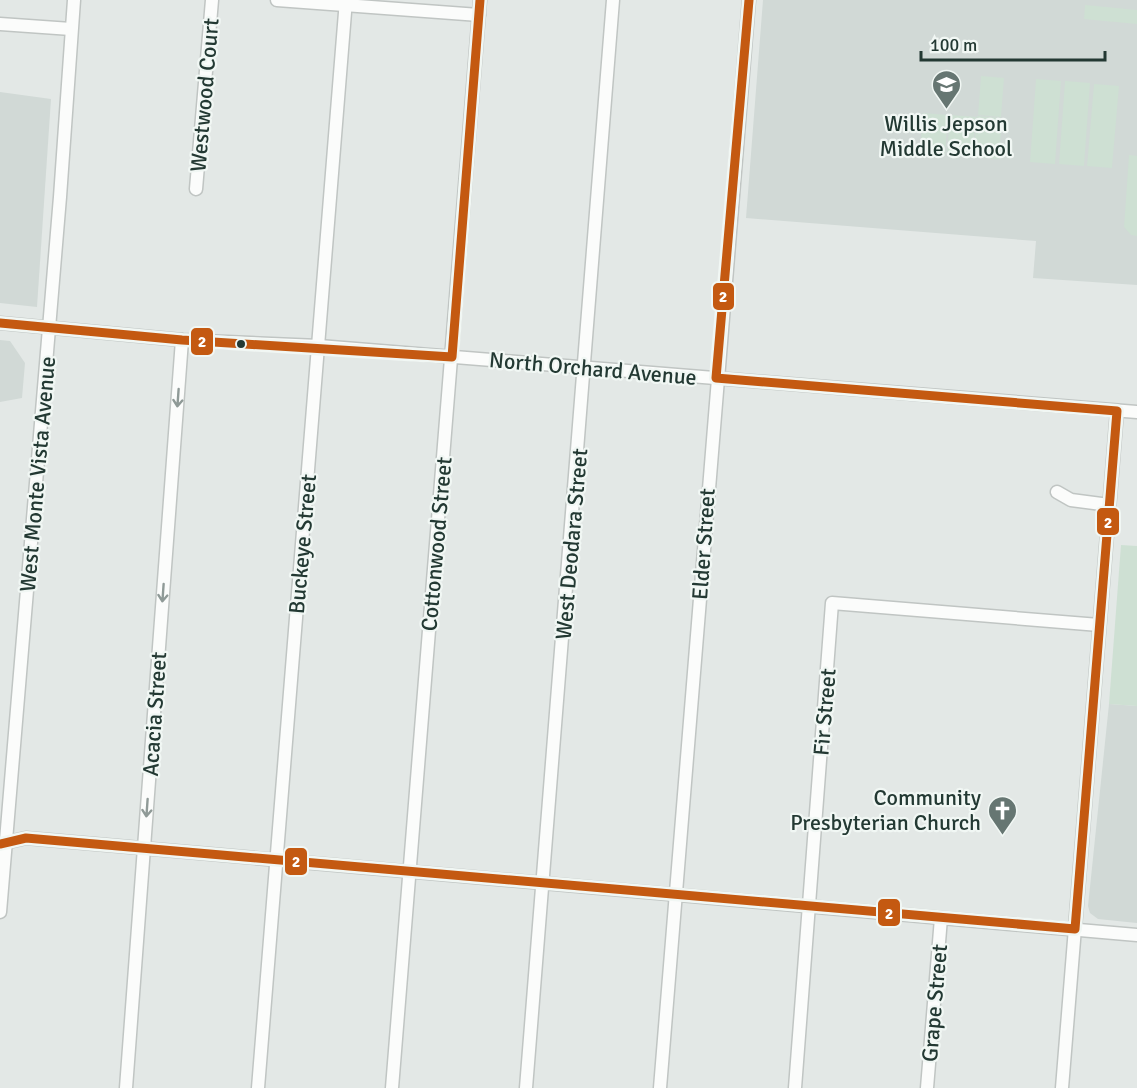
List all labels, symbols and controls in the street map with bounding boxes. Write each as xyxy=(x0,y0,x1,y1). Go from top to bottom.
street label: Westwood Court xyxy=(184,17,225,173)
scale bar xyxy=(921,24,1106,62)
text: 100 m xyxy=(930,34,977,56)
school or university icon: Willis Jepson Middle School xyxy=(930,68,962,110)
place label: Willis Jepson Middle School xyxy=(879,110,1013,162)
line badge: 2 xyxy=(712,282,735,311)
text: 2 xyxy=(719,287,727,307)
line badge: 2 xyxy=(190,327,214,356)
text: 2 xyxy=(198,332,206,352)
unlabelled marker xyxy=(235,338,247,350)
street label: North Orchard Avenue xyxy=(488,346,698,391)
street label: West Monte Vista Avenue xyxy=(14,355,61,593)
one-way arrow xyxy=(172,388,183,408)
street label: West Deodara Street xyxy=(550,447,593,641)
street label: Cottonwood Street xyxy=(415,455,458,632)
street label: Buckeye Street xyxy=(283,473,322,615)
street label: Elder Street xyxy=(686,487,721,601)
line badge: 2 xyxy=(1096,507,1120,536)
text: 2 xyxy=(1104,513,1112,533)
one-way arrow xyxy=(157,582,168,602)
street label: Acacia Street xyxy=(137,651,172,777)
street label: Fir Street xyxy=(807,667,842,757)
place label: Community Presbyterian Church xyxy=(790,784,982,836)
church icon: Community Presbyterian Church xyxy=(986,794,1018,836)
one-way arrow xyxy=(141,798,152,818)
line badge: 2 xyxy=(284,847,308,876)
text: 2 xyxy=(292,852,300,872)
line badge: 2 xyxy=(877,898,901,927)
text: 2 xyxy=(885,904,893,924)
street label: Grape Street xyxy=(916,943,953,1063)

